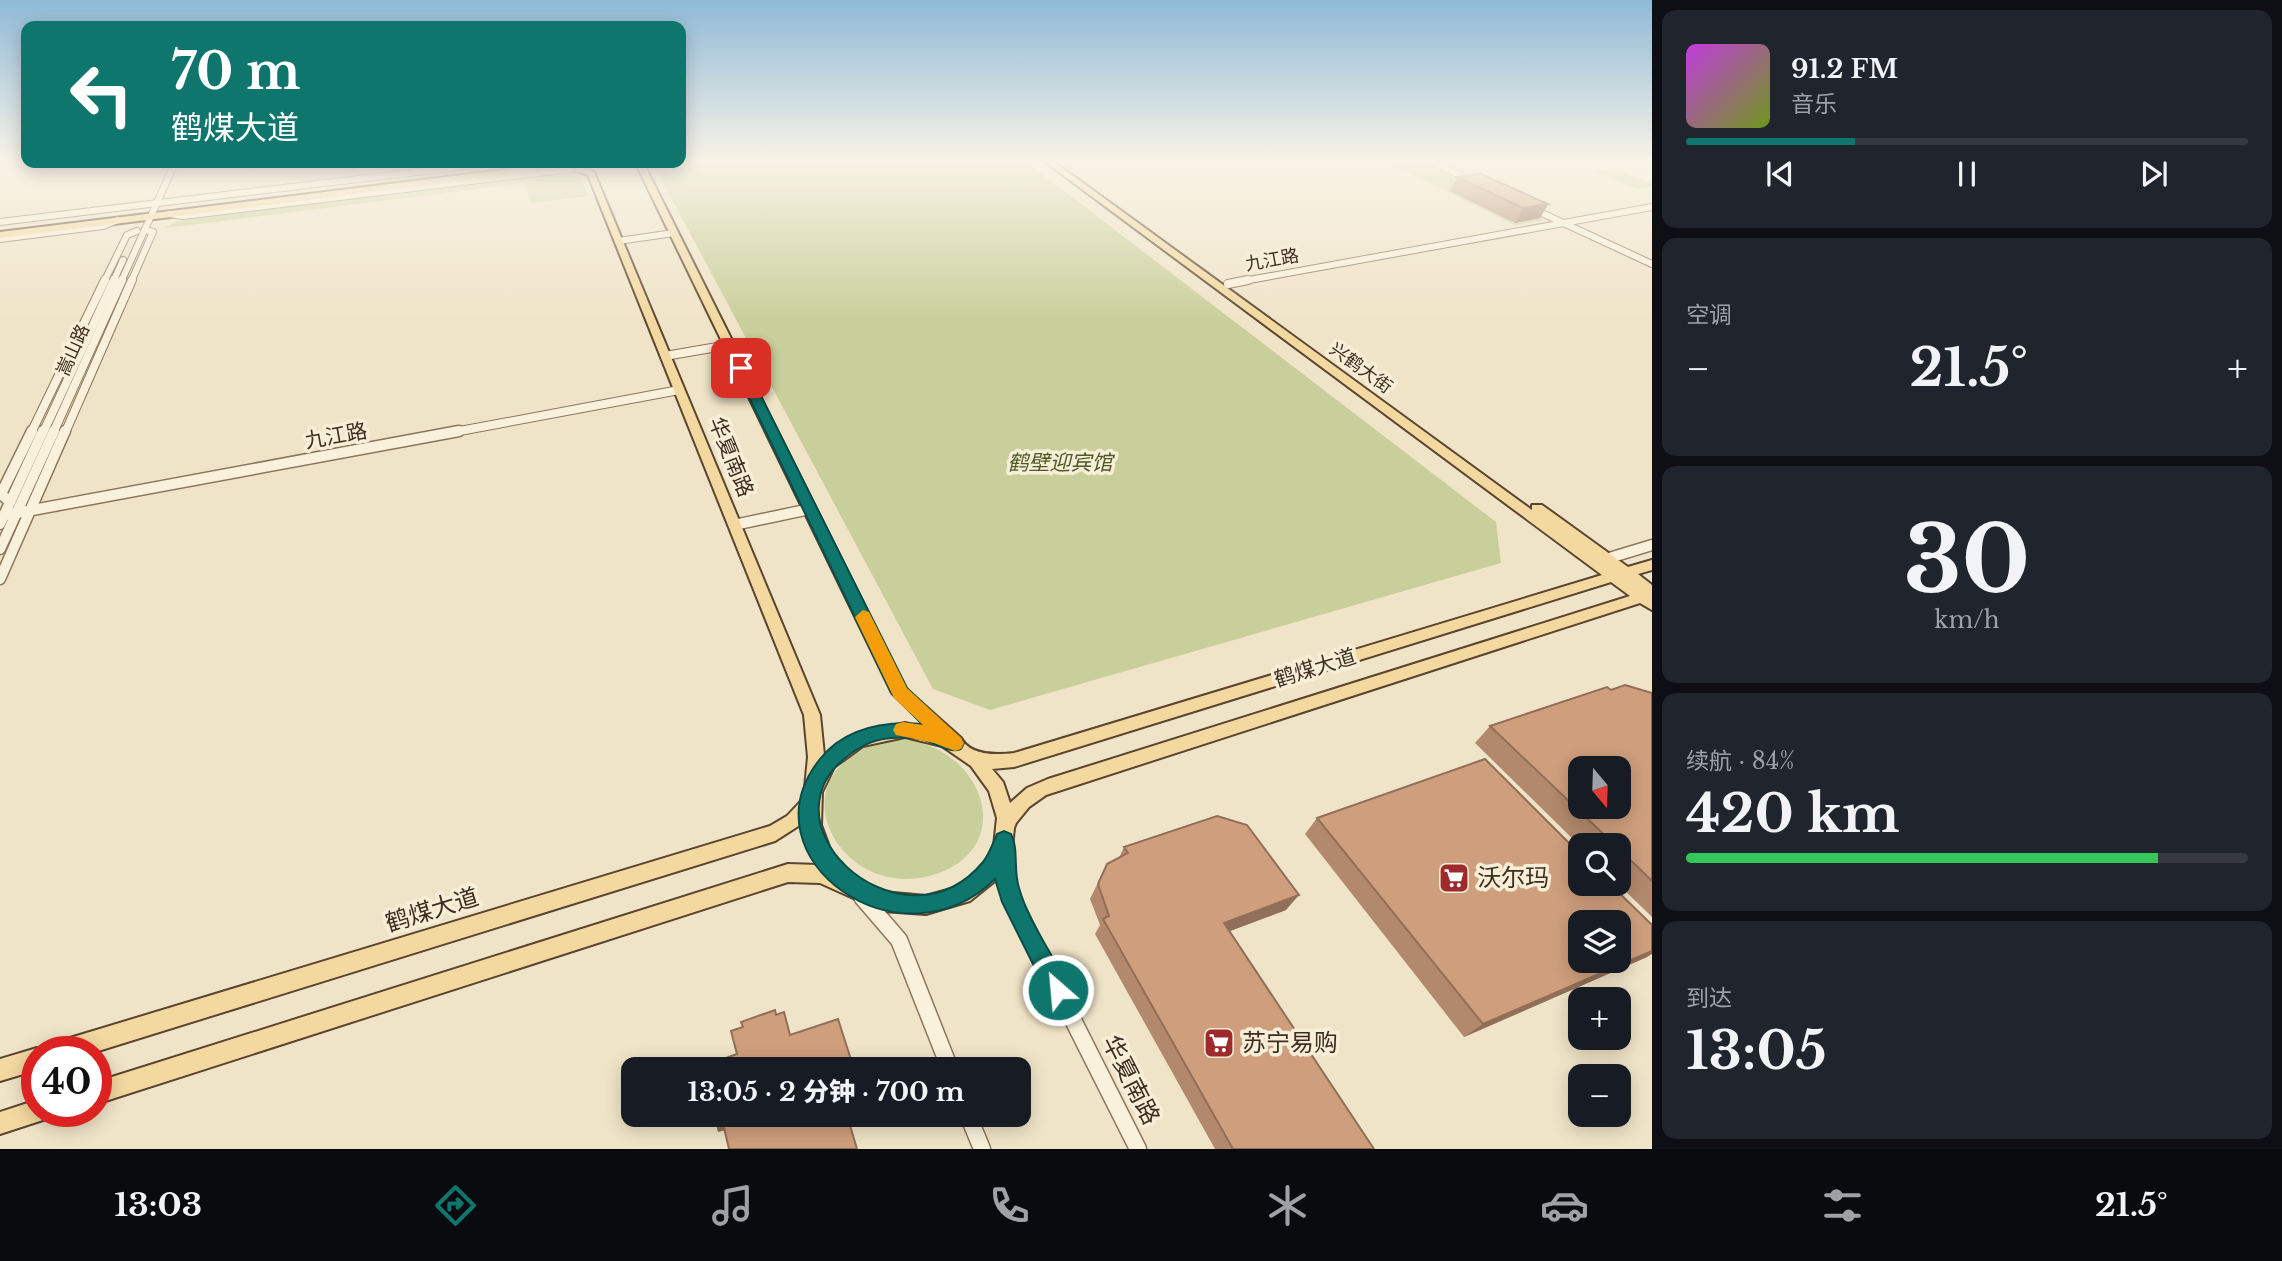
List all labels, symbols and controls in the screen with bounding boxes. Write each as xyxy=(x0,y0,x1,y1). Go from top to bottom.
text: 70 m xyxy=(171,41,301,102)
icon: left xyxy=(56,49,147,140)
text: 91.2 FM xyxy=(1791,53,1898,85)
text: 音乐 xyxy=(1791,90,1837,118)
text: 鹤煤大道 xyxy=(171,108,299,148)
icon: previous xyxy=(1761,155,1799,193)
icon: pause xyxy=(1948,155,1986,193)
icon: next xyxy=(2135,155,2173,193)
street label: 九江路 xyxy=(1244,244,1300,276)
text: 空调 xyxy=(1686,301,1732,329)
street label: 嵩山路 xyxy=(52,321,94,379)
text: 21.5° xyxy=(1909,336,2028,400)
pin xyxy=(711,338,771,398)
street label: 兴鹤大街 xyxy=(1325,338,1397,398)
text: − xyxy=(1686,345,1710,392)
text: + xyxy=(2227,345,2248,392)
icon: arrive xyxy=(722,349,760,387)
street label: 华夏南路 xyxy=(703,413,759,501)
street label: 九江路 xyxy=(303,418,369,454)
park label: 鹤壁迎宾馆 xyxy=(1008,450,1115,476)
text: 30 xyxy=(1904,504,2030,617)
text: km/h xyxy=(1934,606,2000,634)
street label: 鹤煤大道 xyxy=(1271,643,1359,693)
text: 续航 · 84% xyxy=(1686,747,1795,775)
north arrow xyxy=(1568,756,1631,819)
map controls xyxy=(1568,756,1631,1127)
text: 420 km xyxy=(1686,782,1900,846)
button: search xyxy=(1568,833,1631,896)
supermarket icon: 沃尔玛 xyxy=(1437,861,1471,895)
place label: 沃尔玛 xyxy=(1477,863,1549,892)
street label: 鹤煤大道 xyxy=(382,882,482,937)
button: layers xyxy=(1568,910,1631,973)
position arrow xyxy=(1021,953,1095,1027)
text: 到达 xyxy=(1686,984,1732,1012)
button: + xyxy=(1568,987,1631,1050)
text: 13:05 xyxy=(1686,1019,1827,1083)
supermarket icon: 苏宁易购 xyxy=(1202,1026,1236,1060)
place label: 苏宁易购 xyxy=(1242,1028,1338,1057)
street label: 华夏南路 xyxy=(1097,1030,1166,1129)
speed limit sign: 40 xyxy=(21,1036,112,1127)
button: − xyxy=(1568,1064,1631,1127)
text: 13:05 · 2 分钟 · 700 m xyxy=(688,1076,964,1108)
icon: directions xyxy=(431,1181,480,1230)
icon: music xyxy=(708,1181,757,1230)
icon: phone xyxy=(985,1181,1034,1230)
icon: climate xyxy=(1263,1181,1312,1230)
icon: car xyxy=(1540,1181,1589,1230)
icon: filters xyxy=(1818,1181,1867,1230)
text: 13:03 xyxy=(114,1185,202,1225)
text: 21.5° xyxy=(2095,1185,2168,1225)

